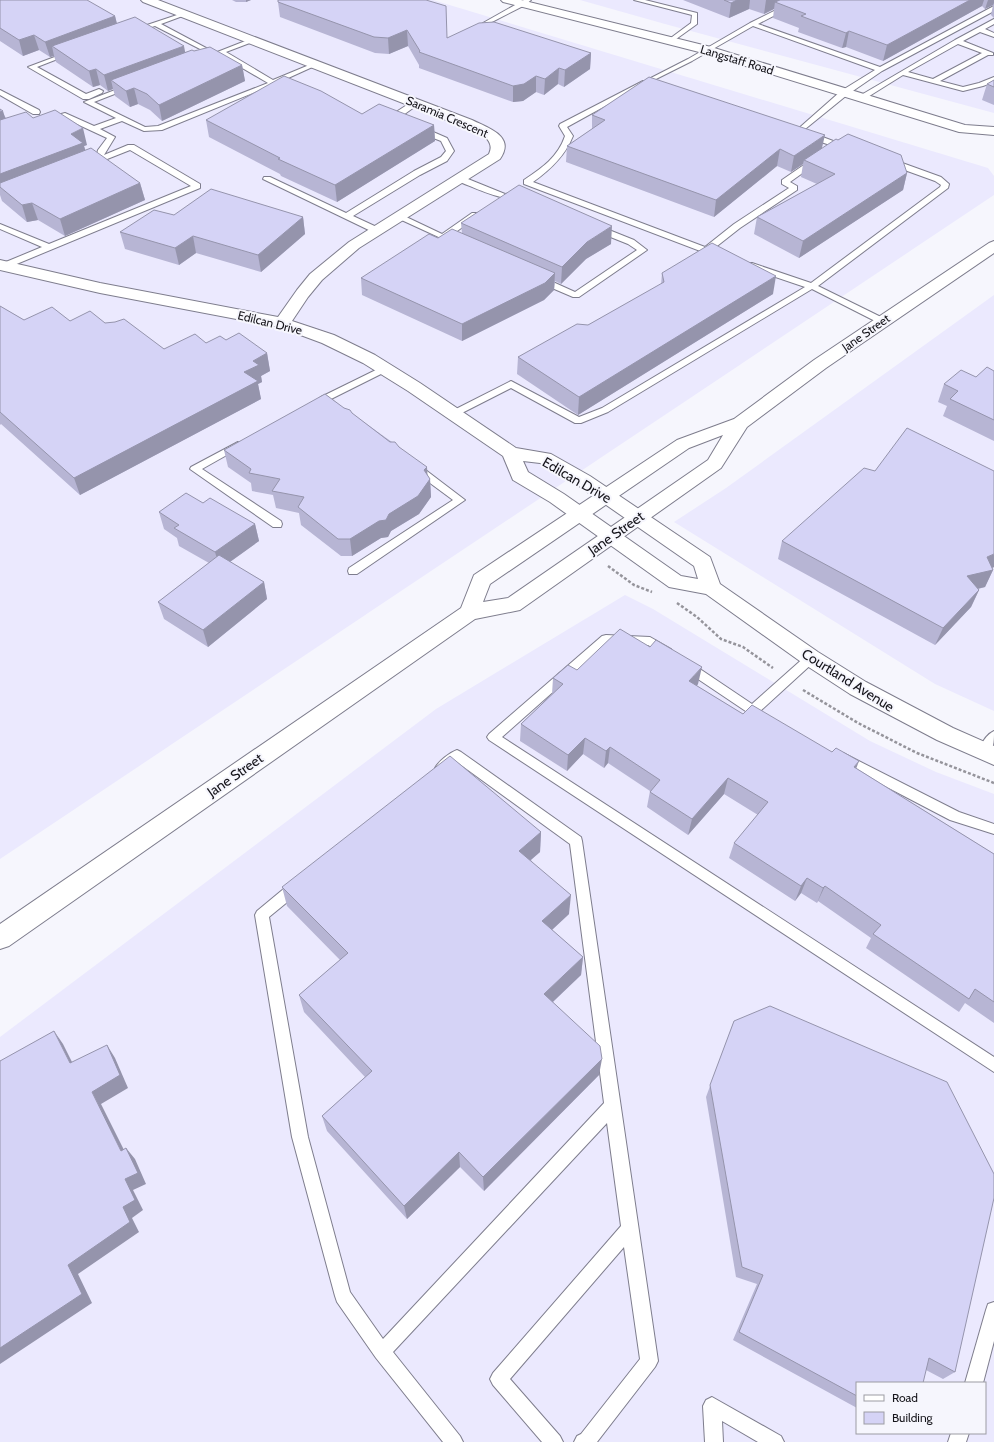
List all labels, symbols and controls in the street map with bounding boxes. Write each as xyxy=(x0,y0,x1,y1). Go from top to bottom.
street label: Langstaff Road xyxy=(699,41,776,78)
street label: Saramia Crescent xyxy=(404,92,491,141)
street label: Edilcan Drive xyxy=(236,307,304,338)
street label: Jane Street xyxy=(838,311,893,355)
street label: Edilcan Drive xyxy=(539,453,615,507)
street label: Jane Street xyxy=(584,507,648,559)
street label: Courtland Avenue xyxy=(798,644,898,716)
street label: Jane Street xyxy=(203,749,267,801)
legend xyxy=(856,1382,986,1434)
text: Road xyxy=(892,1390,918,1405)
text: Building xyxy=(892,1410,934,1425)

